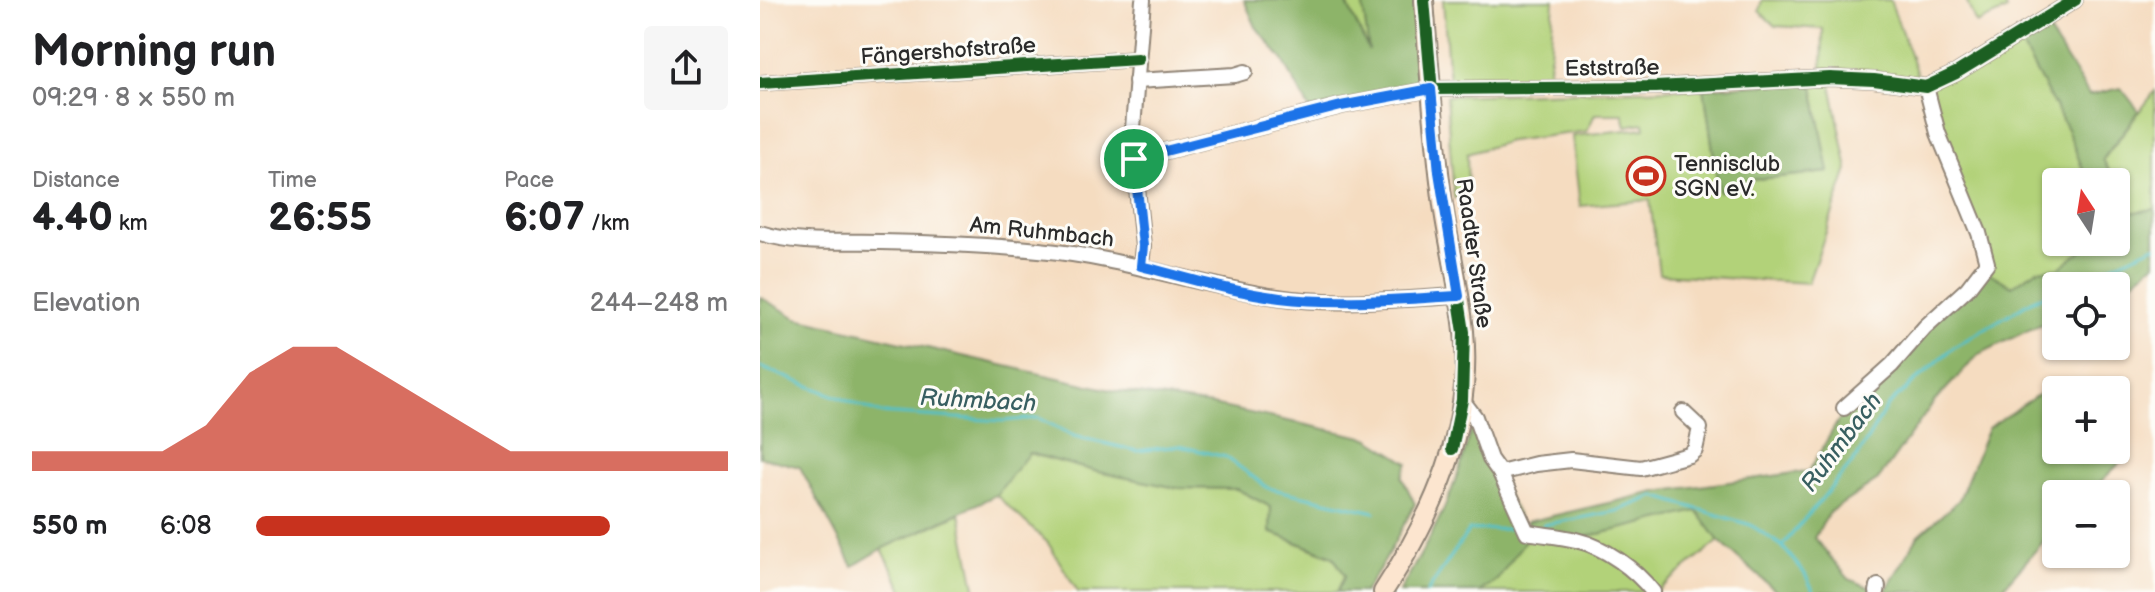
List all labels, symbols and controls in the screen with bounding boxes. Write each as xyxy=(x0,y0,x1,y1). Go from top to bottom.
text: Morning run xyxy=(32,26,276,79)
button: share xyxy=(644,26,728,110)
street label: Fängershofstraße xyxy=(860,32,1037,71)
street label: Eststraße xyxy=(1564,54,1660,83)
text: 09:29 · 8 × 550 m xyxy=(32,83,235,114)
pin xyxy=(1100,125,1168,193)
icon: arrive xyxy=(1112,137,1156,181)
place label: Tennisclub SGN eV. xyxy=(1674,151,1780,203)
sports icon: Tennisclub SGN eV. xyxy=(1625,155,1667,197)
text: Distance xyxy=(32,167,120,194)
text: Time xyxy=(268,167,317,194)
text: Pace xyxy=(504,167,554,194)
north arrow xyxy=(2042,168,2130,256)
map controls xyxy=(2042,168,2130,568)
street label: Raadter Straße xyxy=(1450,177,1497,330)
text: 4.40 xyxy=(32,194,113,242)
text: 26:55 xyxy=(268,194,372,242)
text: 6:07 xyxy=(504,194,585,242)
text: km xyxy=(113,210,148,237)
text: /km xyxy=(585,210,630,237)
street label: Am Ruhmbach xyxy=(968,212,1115,253)
button: locate xyxy=(2042,272,2130,360)
text: Elevation xyxy=(32,288,140,319)
text: 244–248 m xyxy=(590,288,728,319)
button: + xyxy=(2042,376,2130,464)
water label: Ruhmbach xyxy=(919,383,1037,418)
water label: Ruhmbach xyxy=(1795,387,1888,498)
button: − xyxy=(2042,480,2130,568)
text: 550 m xyxy=(32,511,107,542)
text: 6:08 xyxy=(160,511,212,542)

